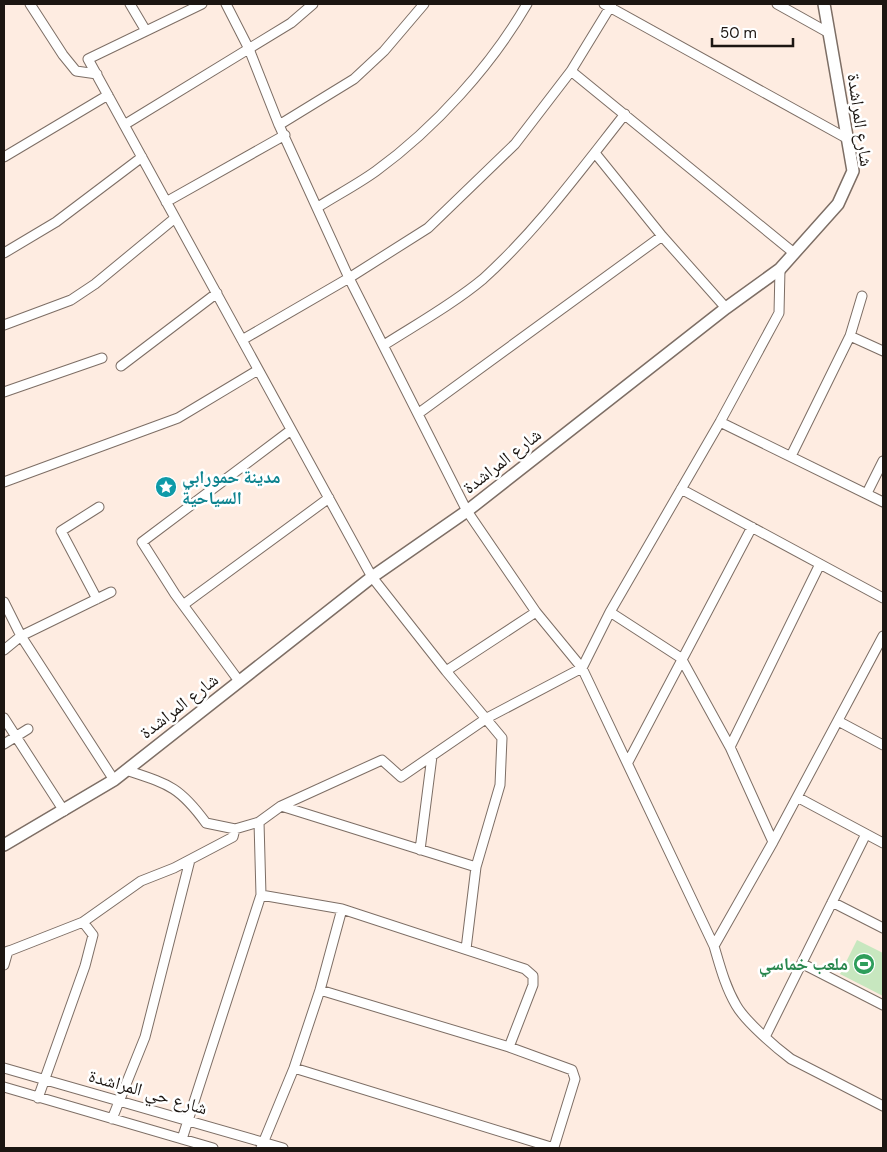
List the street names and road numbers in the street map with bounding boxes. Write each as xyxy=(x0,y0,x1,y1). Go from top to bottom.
street label: شارع المراشدة xyxy=(842,72,878,168)
street label: شارع المراشدة xyxy=(458,423,546,499)
street label: شارع المراشدة xyxy=(135,668,223,744)
street label: شارع حي المراشدة xyxy=(85,1064,210,1123)

